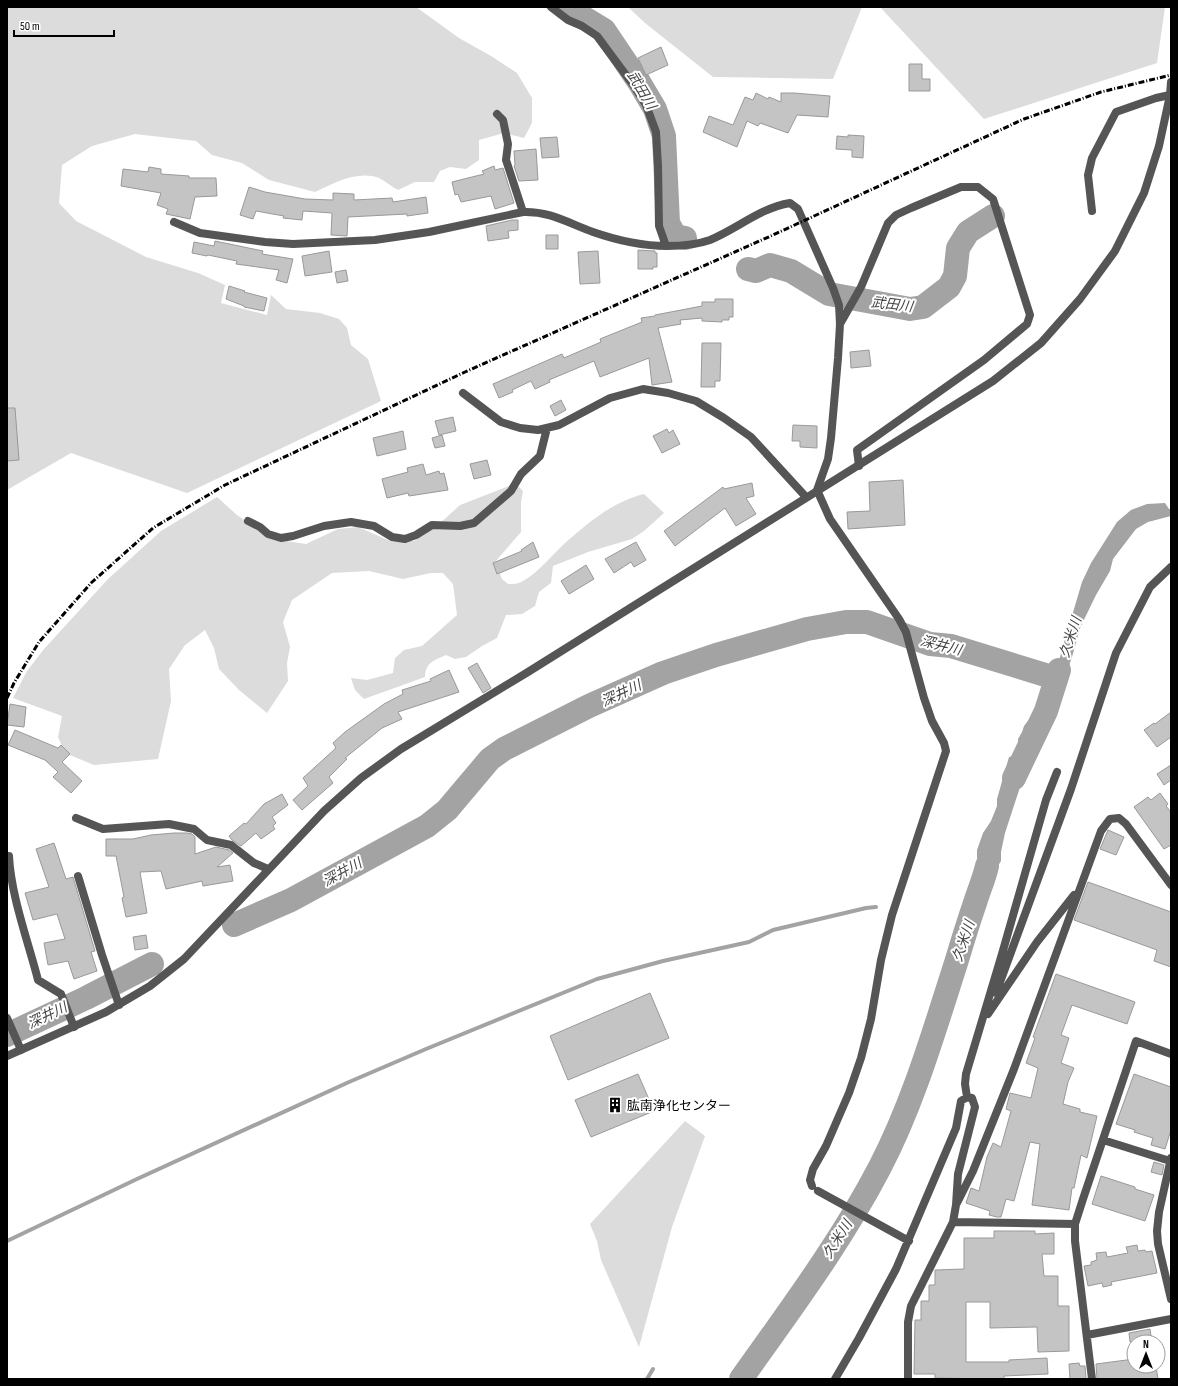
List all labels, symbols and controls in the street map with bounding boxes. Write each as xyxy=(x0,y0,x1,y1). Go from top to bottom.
scale bar xyxy=(14,12,114,38)
text: 50 m xyxy=(20,19,40,34)
water label: 武田川 xyxy=(623,68,661,114)
water label: 武田川 xyxy=(870,294,916,316)
water label: 久米川 xyxy=(1056,613,1086,660)
water label: 深井川 xyxy=(918,632,965,659)
water label: 深井川 xyxy=(599,676,646,710)
water label: 深井川 xyxy=(320,854,366,890)
water label: 久米川 xyxy=(949,917,979,964)
water label: 深井川 xyxy=(25,998,72,1032)
building icon: 肱南浄化センター xyxy=(606,1096,624,1114)
place label: 肱南浄化センター xyxy=(627,1098,731,1114)
water label: 久米川 xyxy=(819,1215,857,1262)
north arrow xyxy=(1126,1334,1166,1374)
text: N xyxy=(1143,1338,1149,1351)

